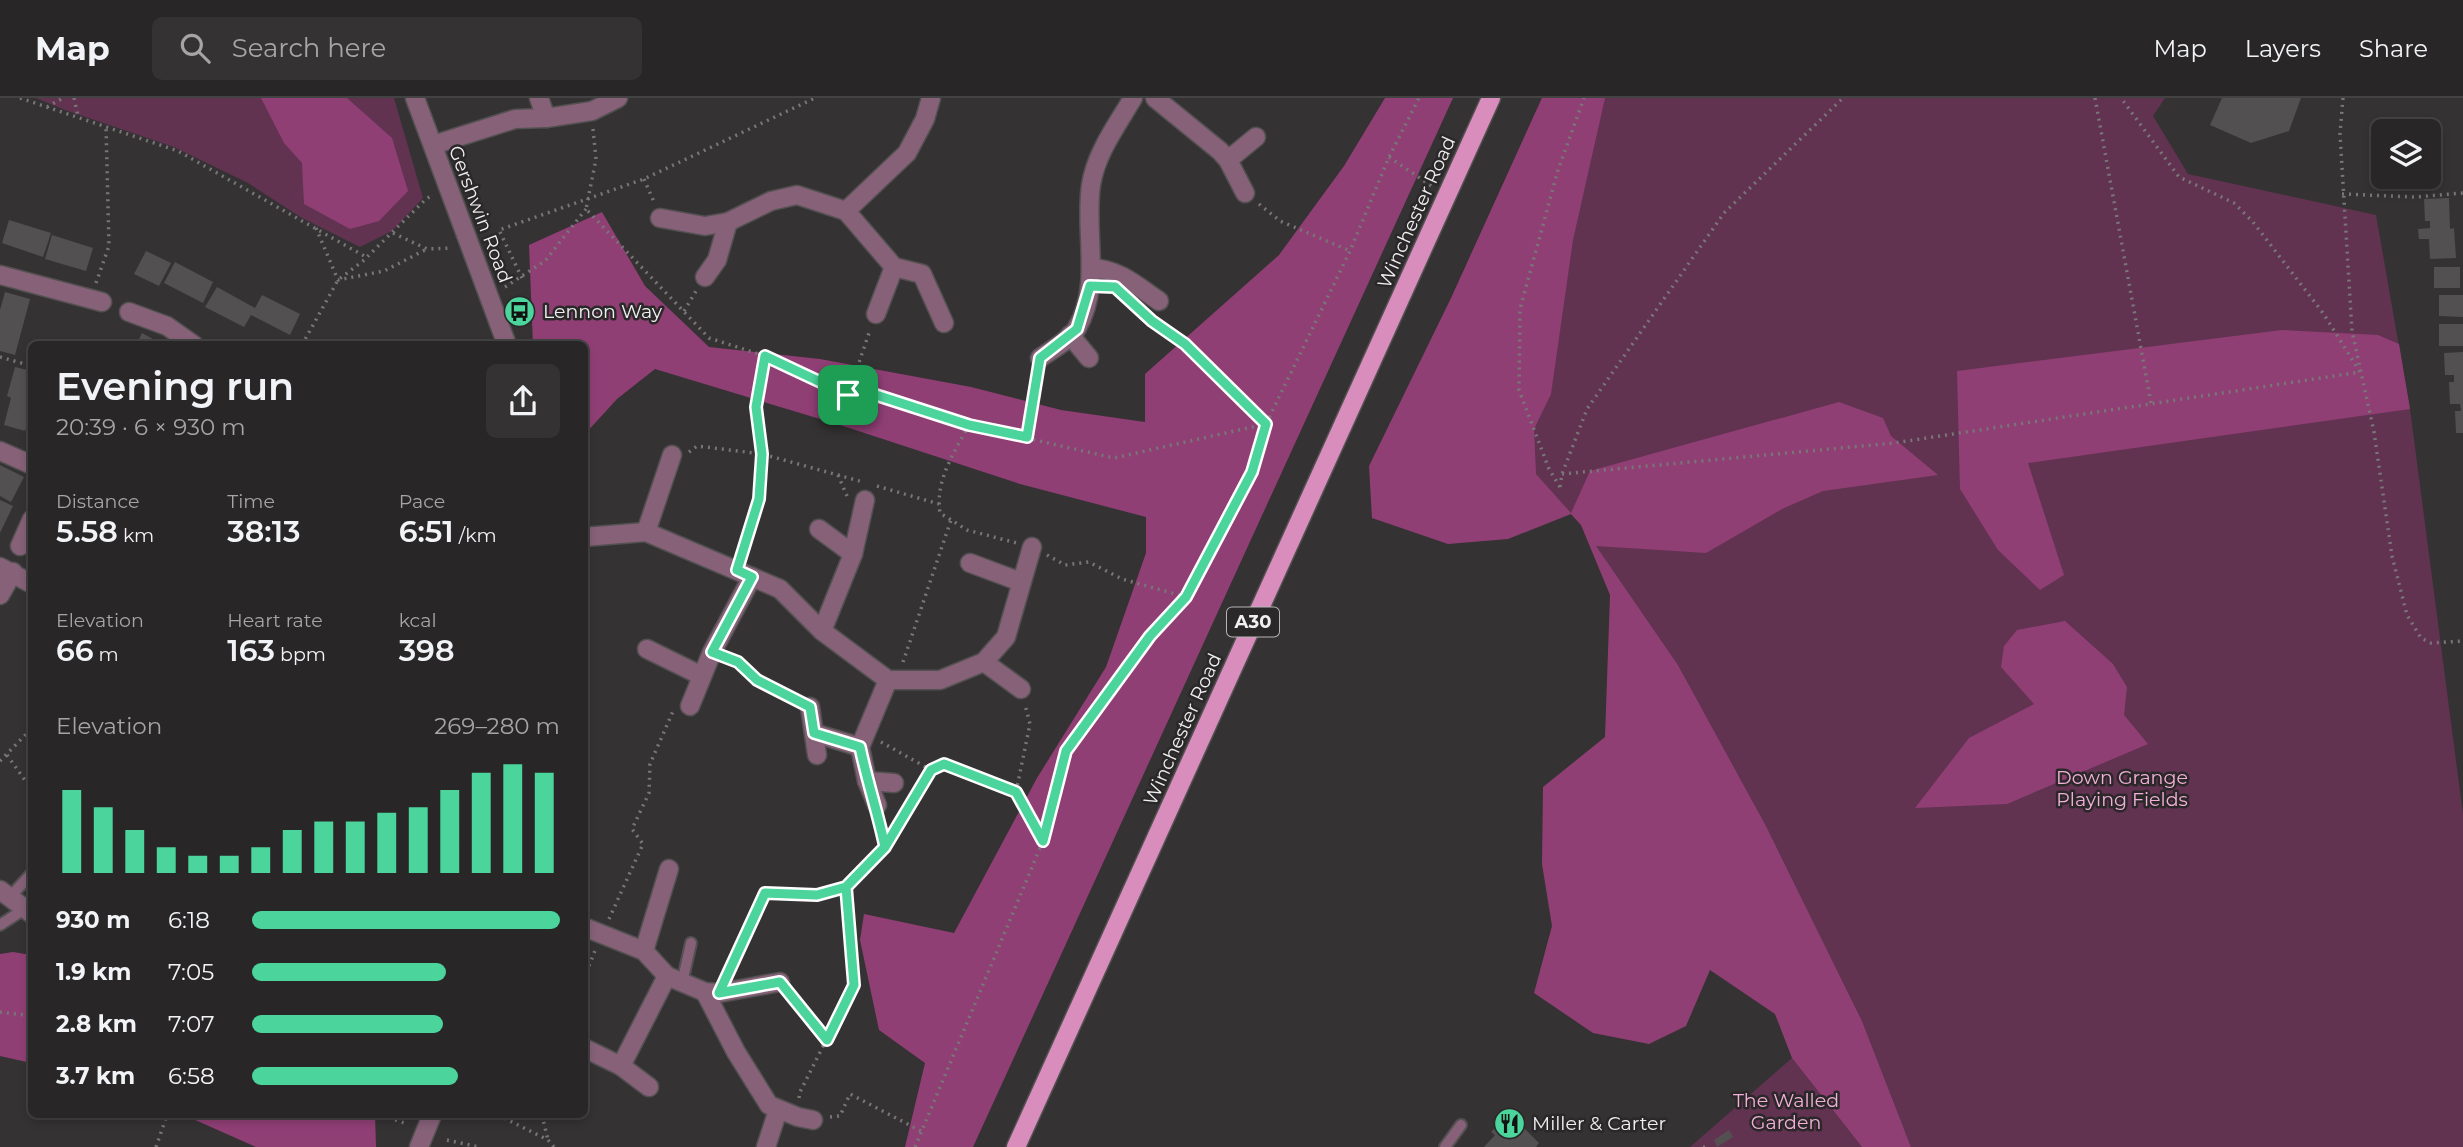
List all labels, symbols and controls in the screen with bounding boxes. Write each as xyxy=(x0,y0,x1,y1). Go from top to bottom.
search box xyxy=(152,17,642,80)
text: Map xyxy=(35,28,110,68)
icon: search xyxy=(176,29,214,67)
text: Search here xyxy=(232,32,386,64)
text: Map xyxy=(2153,34,2207,63)
text: Layers xyxy=(2245,34,2321,63)
text: Share xyxy=(2359,34,2428,63)
map controls xyxy=(2371,119,2441,189)
button: layers xyxy=(2371,119,2441,189)
street label: Winchester Road xyxy=(1373,133,1460,292)
street label: Gershwin Road xyxy=(444,142,517,286)
bus stop icon: Lennon Way xyxy=(503,294,537,328)
place label: Lennon Way xyxy=(543,300,663,323)
text: Evening run xyxy=(56,363,294,410)
button: share xyxy=(486,364,560,438)
pin xyxy=(818,365,878,425)
icon: arrive xyxy=(829,376,867,414)
text: 20:39 · 6 × 930 m xyxy=(56,413,246,441)
text: Distance xyxy=(56,490,139,513)
text: Time xyxy=(227,490,275,513)
text: Pace xyxy=(399,490,445,513)
text: 5.58 xyxy=(56,513,118,550)
text: 38:13 xyxy=(227,513,301,550)
text: 6:51 xyxy=(399,513,454,550)
text: km xyxy=(118,524,154,547)
text: /km xyxy=(454,524,497,547)
road number: A30 xyxy=(1227,608,1279,636)
text: Elevation xyxy=(56,609,144,632)
text: Heart rate xyxy=(227,609,323,632)
text: kcal xyxy=(399,609,437,632)
text: 66 xyxy=(56,632,94,669)
text: 163 xyxy=(227,632,275,669)
text: 398 xyxy=(399,632,455,669)
text: m xyxy=(94,643,119,666)
text: bpm xyxy=(275,643,326,666)
street label: Winchester Road xyxy=(1139,650,1226,809)
text: Elevation xyxy=(56,712,162,740)
text: 269–280 m xyxy=(434,712,560,740)
park label: Down Grange Playing Fields xyxy=(2056,766,2188,811)
text: 930 m xyxy=(56,906,130,934)
text: 6:18 xyxy=(168,906,210,934)
text: 1.9 km xyxy=(56,958,131,986)
text: 7:05 xyxy=(168,958,214,986)
text: 2.8 km xyxy=(56,1010,137,1038)
text: 7:07 xyxy=(168,1010,215,1038)
text: 3.7 km xyxy=(56,1062,135,1090)
text: 6:58 xyxy=(168,1062,215,1090)
park label: The Walled Garden xyxy=(1733,1089,1839,1134)
restaurant icon: Miller & Carter xyxy=(1492,1106,1526,1140)
place label: Miller & Carter xyxy=(1532,1112,1666,1135)

